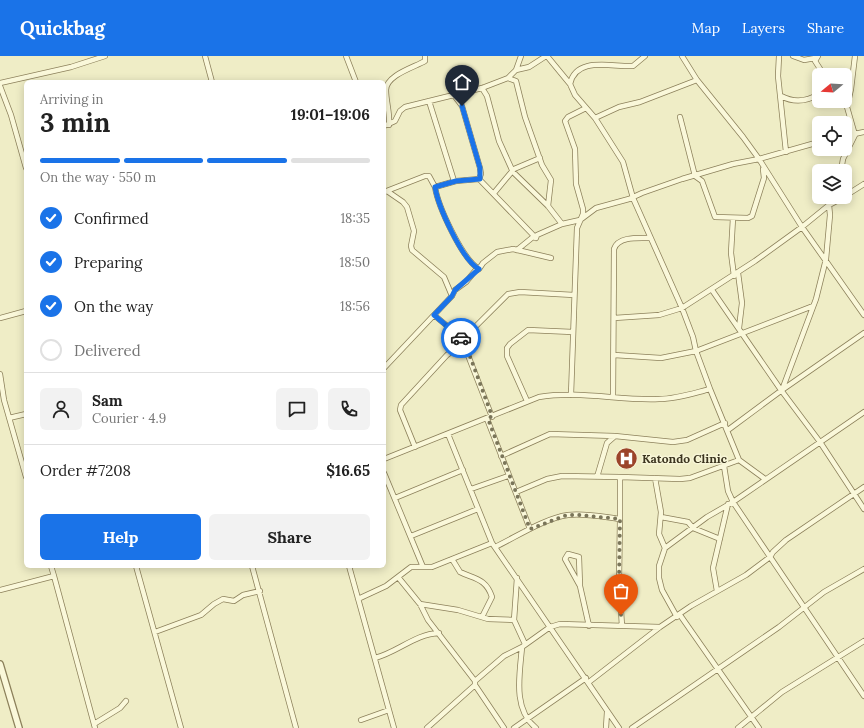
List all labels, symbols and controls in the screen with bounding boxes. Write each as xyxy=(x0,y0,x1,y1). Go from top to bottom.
text: Quickbag xyxy=(20,16,105,40)
text: Map xyxy=(692,19,720,37)
text: Layers xyxy=(742,19,785,37)
text: Share xyxy=(807,19,844,37)
pin xyxy=(445,65,479,106)
north arrow xyxy=(812,68,852,108)
map controls xyxy=(812,68,852,204)
icon: home xyxy=(451,71,473,93)
text: Arriving in xyxy=(40,91,103,108)
text: 19:01–19:06 xyxy=(291,105,370,124)
text: 3 min xyxy=(40,106,110,139)
button: locate xyxy=(812,116,852,156)
button: layers xyxy=(812,164,852,204)
text: On the way · 550 m xyxy=(40,169,156,186)
icon: check xyxy=(40,207,62,229)
text: Confirmed xyxy=(74,209,149,228)
text: 18:35 xyxy=(340,210,370,227)
icon: check xyxy=(40,251,62,273)
text: Preparing xyxy=(74,253,142,272)
text: 18:50 xyxy=(340,254,370,271)
icon: check xyxy=(40,295,62,317)
text: On the way xyxy=(74,297,153,316)
text: 18:56 xyxy=(340,298,370,315)
courier xyxy=(441,318,481,358)
icon: car xyxy=(450,327,472,349)
text: Delivered xyxy=(74,341,141,360)
button: person xyxy=(40,388,82,430)
button: chat xyxy=(276,388,318,430)
button: phone xyxy=(328,388,370,430)
text: Sam xyxy=(92,391,123,410)
text: Courier · 4.9 xyxy=(92,410,166,427)
hospital icon: Katondo Clinic xyxy=(614,445,640,471)
place label: Katondo Clinic xyxy=(642,451,728,466)
text: Order #7208 xyxy=(40,461,131,480)
text: $16.65 xyxy=(326,461,370,480)
button: Help xyxy=(40,514,201,560)
button: Share xyxy=(209,514,370,560)
pin xyxy=(604,574,638,615)
icon: bag xyxy=(610,580,632,602)

